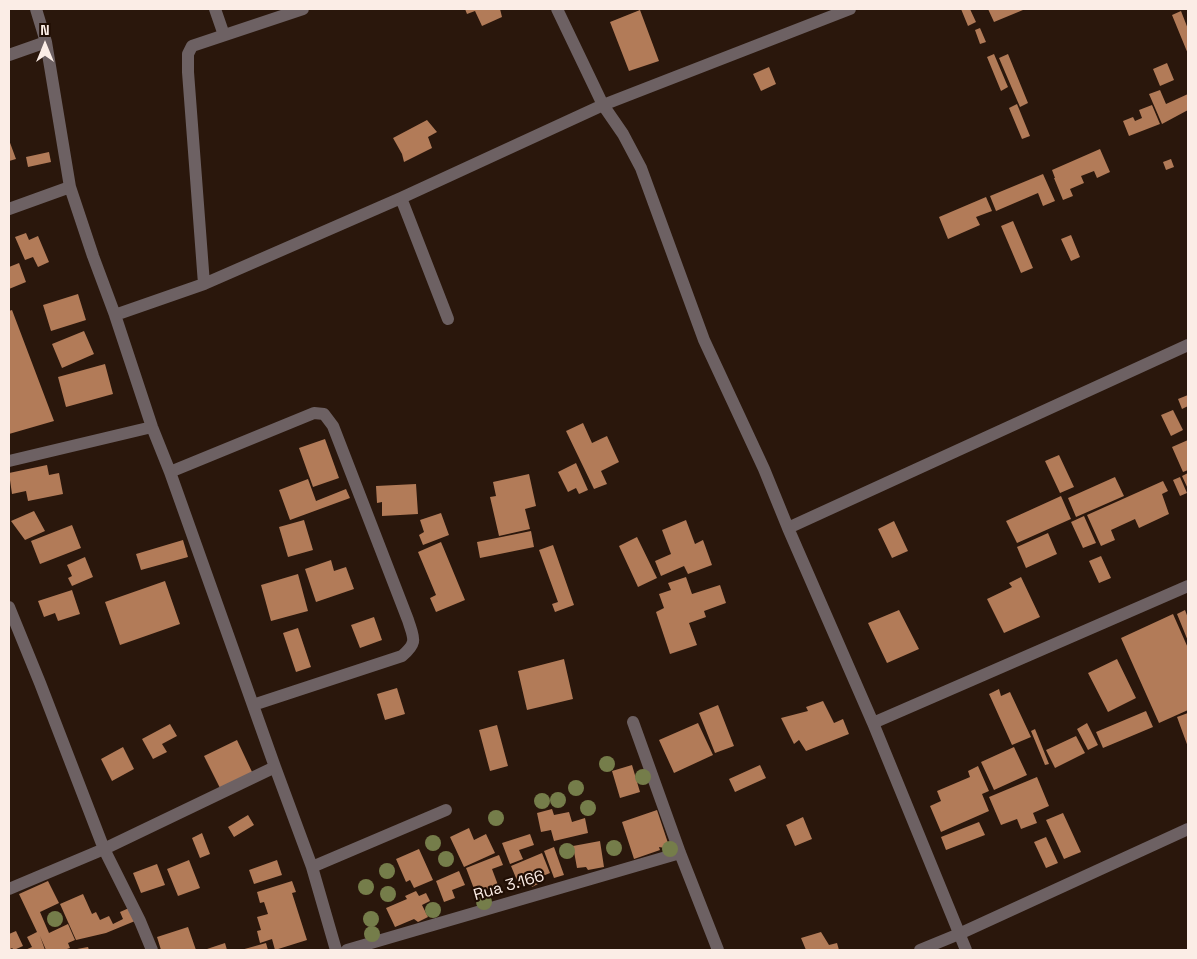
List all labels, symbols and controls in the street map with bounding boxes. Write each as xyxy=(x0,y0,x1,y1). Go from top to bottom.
north arrow xyxy=(20,20,70,70)
text: N xyxy=(40,21,50,39)
street label: Rua 3.166 xyxy=(471,867,547,905)

